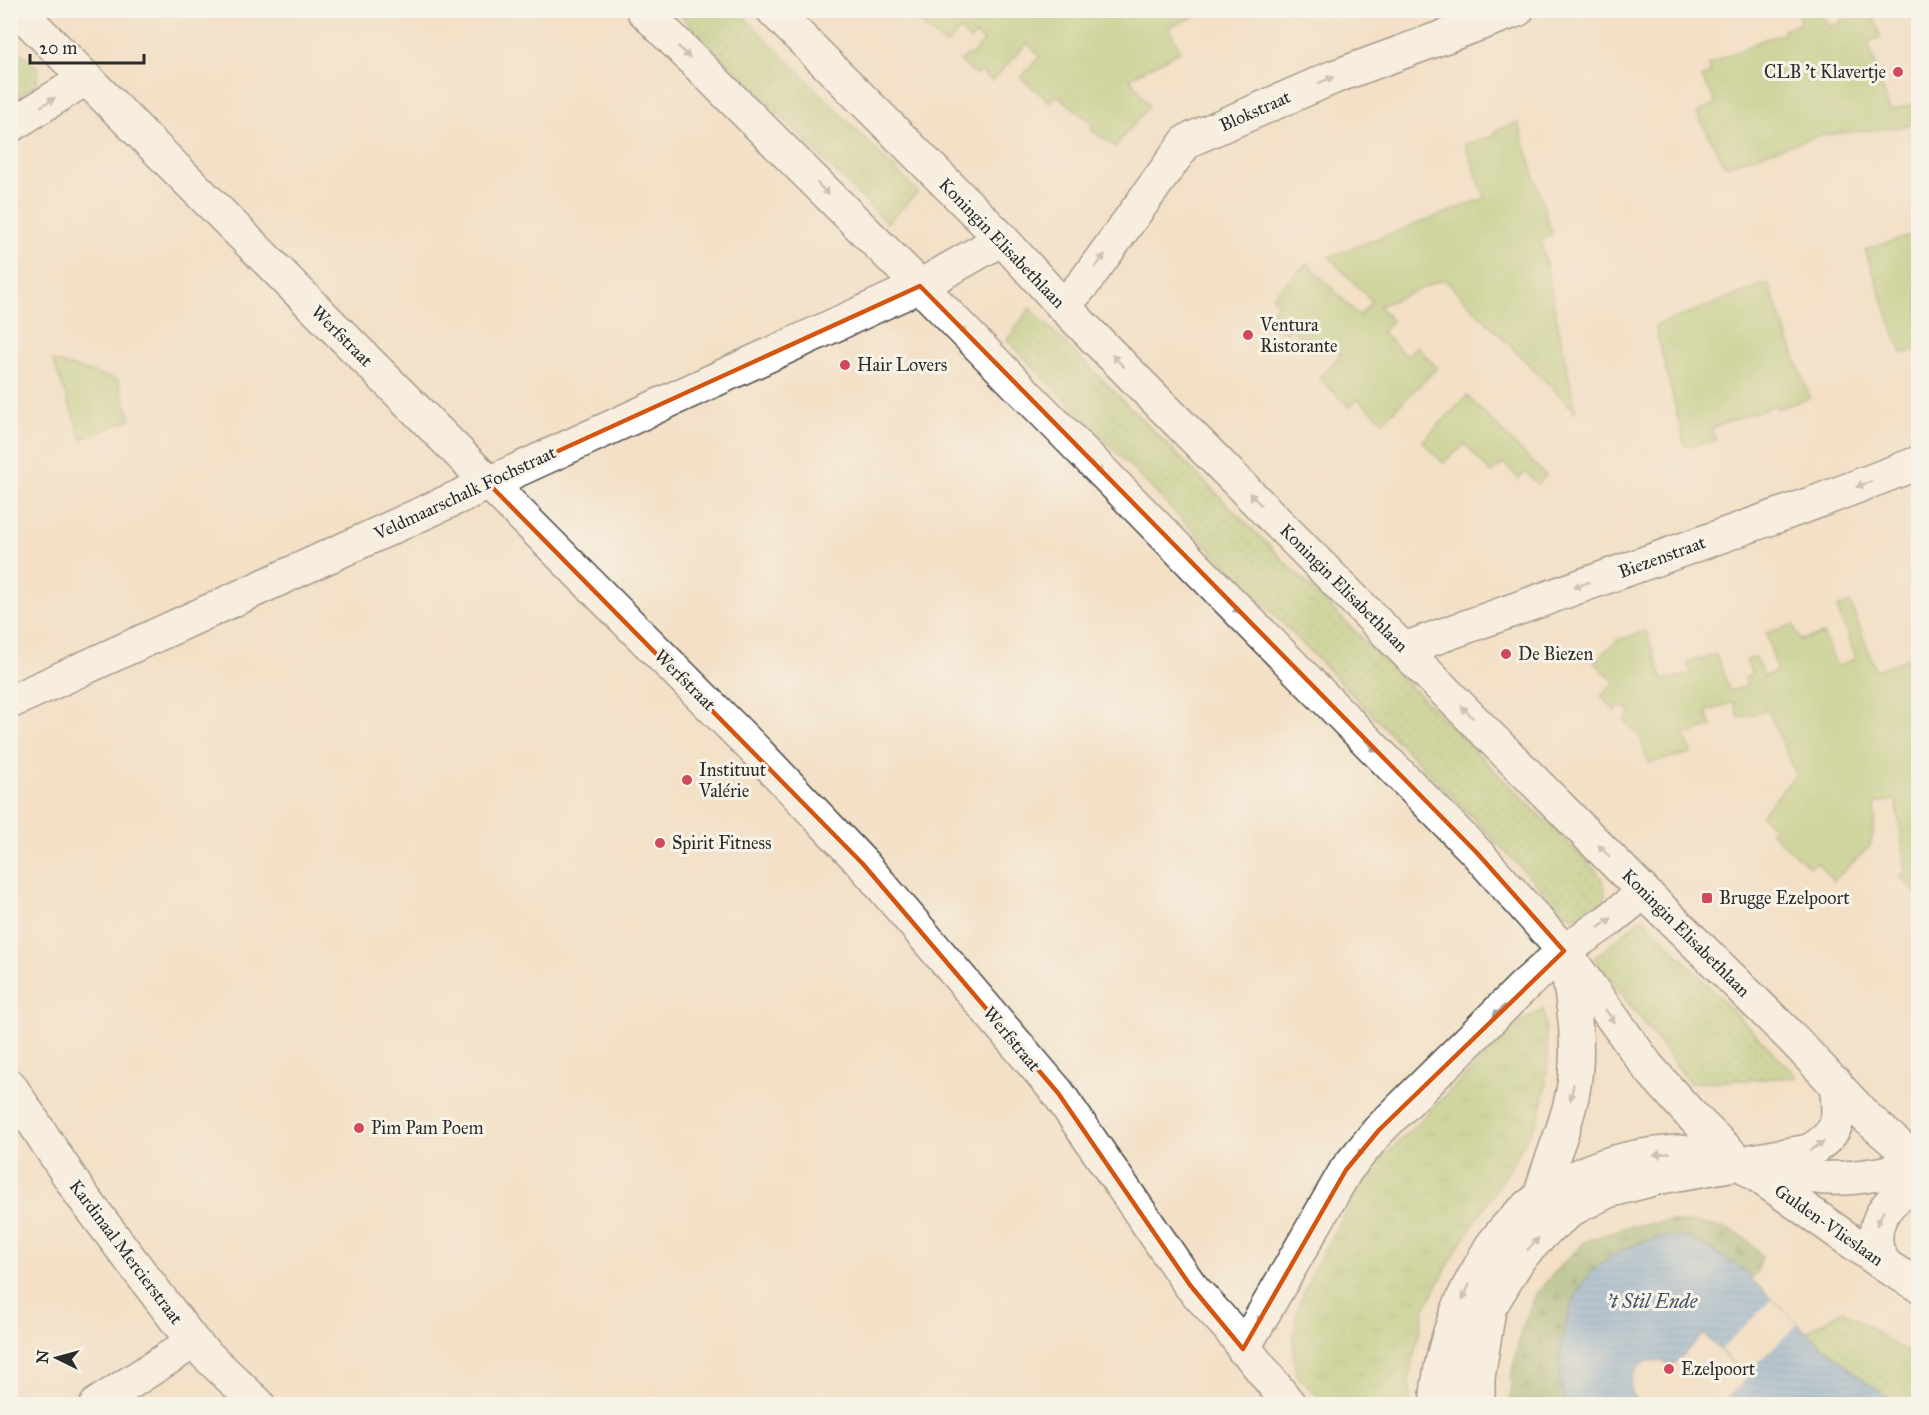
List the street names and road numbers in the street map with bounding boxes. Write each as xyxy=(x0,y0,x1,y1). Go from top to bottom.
street label: Blokstraat xyxy=(1216,85,1294,136)
street label: Koningin Elisabethlaan xyxy=(933,173,1070,314)
street label: Werfstraat xyxy=(307,301,378,372)
street label: Veldmaarschalk Fochstraat xyxy=(370,441,560,545)
street label: Koningin Elisabethlaan xyxy=(1275,519,1413,658)
street label: Biezenstraat xyxy=(1615,531,1709,583)
street label: Werfstraat xyxy=(650,645,721,716)
street label: Koningin Elisabethlaan xyxy=(1617,864,1755,1003)
street label: Werfstraat xyxy=(979,1002,1046,1076)
street label: Kardinaal Mercierstraat xyxy=(64,1175,188,1329)
street label: Gulden-Vlieslaan xyxy=(1770,1179,1888,1271)

